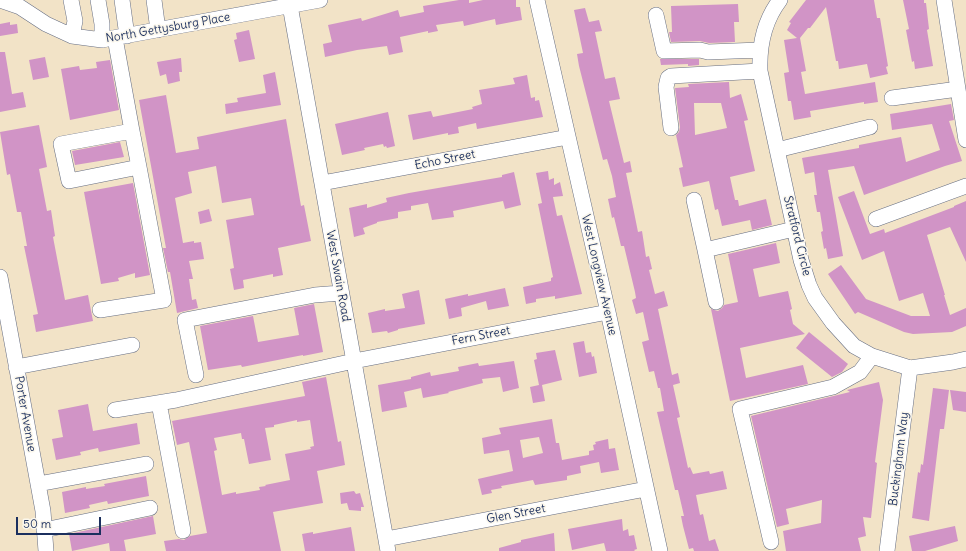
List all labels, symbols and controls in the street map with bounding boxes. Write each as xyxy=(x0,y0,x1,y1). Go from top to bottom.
street label: North Gettysburg Place xyxy=(105,10,231,46)
street label: Echo Street xyxy=(413,147,477,173)
street label: Stratford Circle xyxy=(780,194,814,278)
street label: West Longview Avenue xyxy=(578,213,620,337)
street label: West Swain Road xyxy=(323,229,353,323)
street label: Fern Street xyxy=(451,323,511,349)
street label: Porter Avenue xyxy=(11,375,39,453)
street label: Buckingham Way xyxy=(886,411,912,507)
street label: Glen Street xyxy=(485,501,547,527)
scale bar xyxy=(18,509,103,535)
text: 50 m xyxy=(23,516,51,531)

